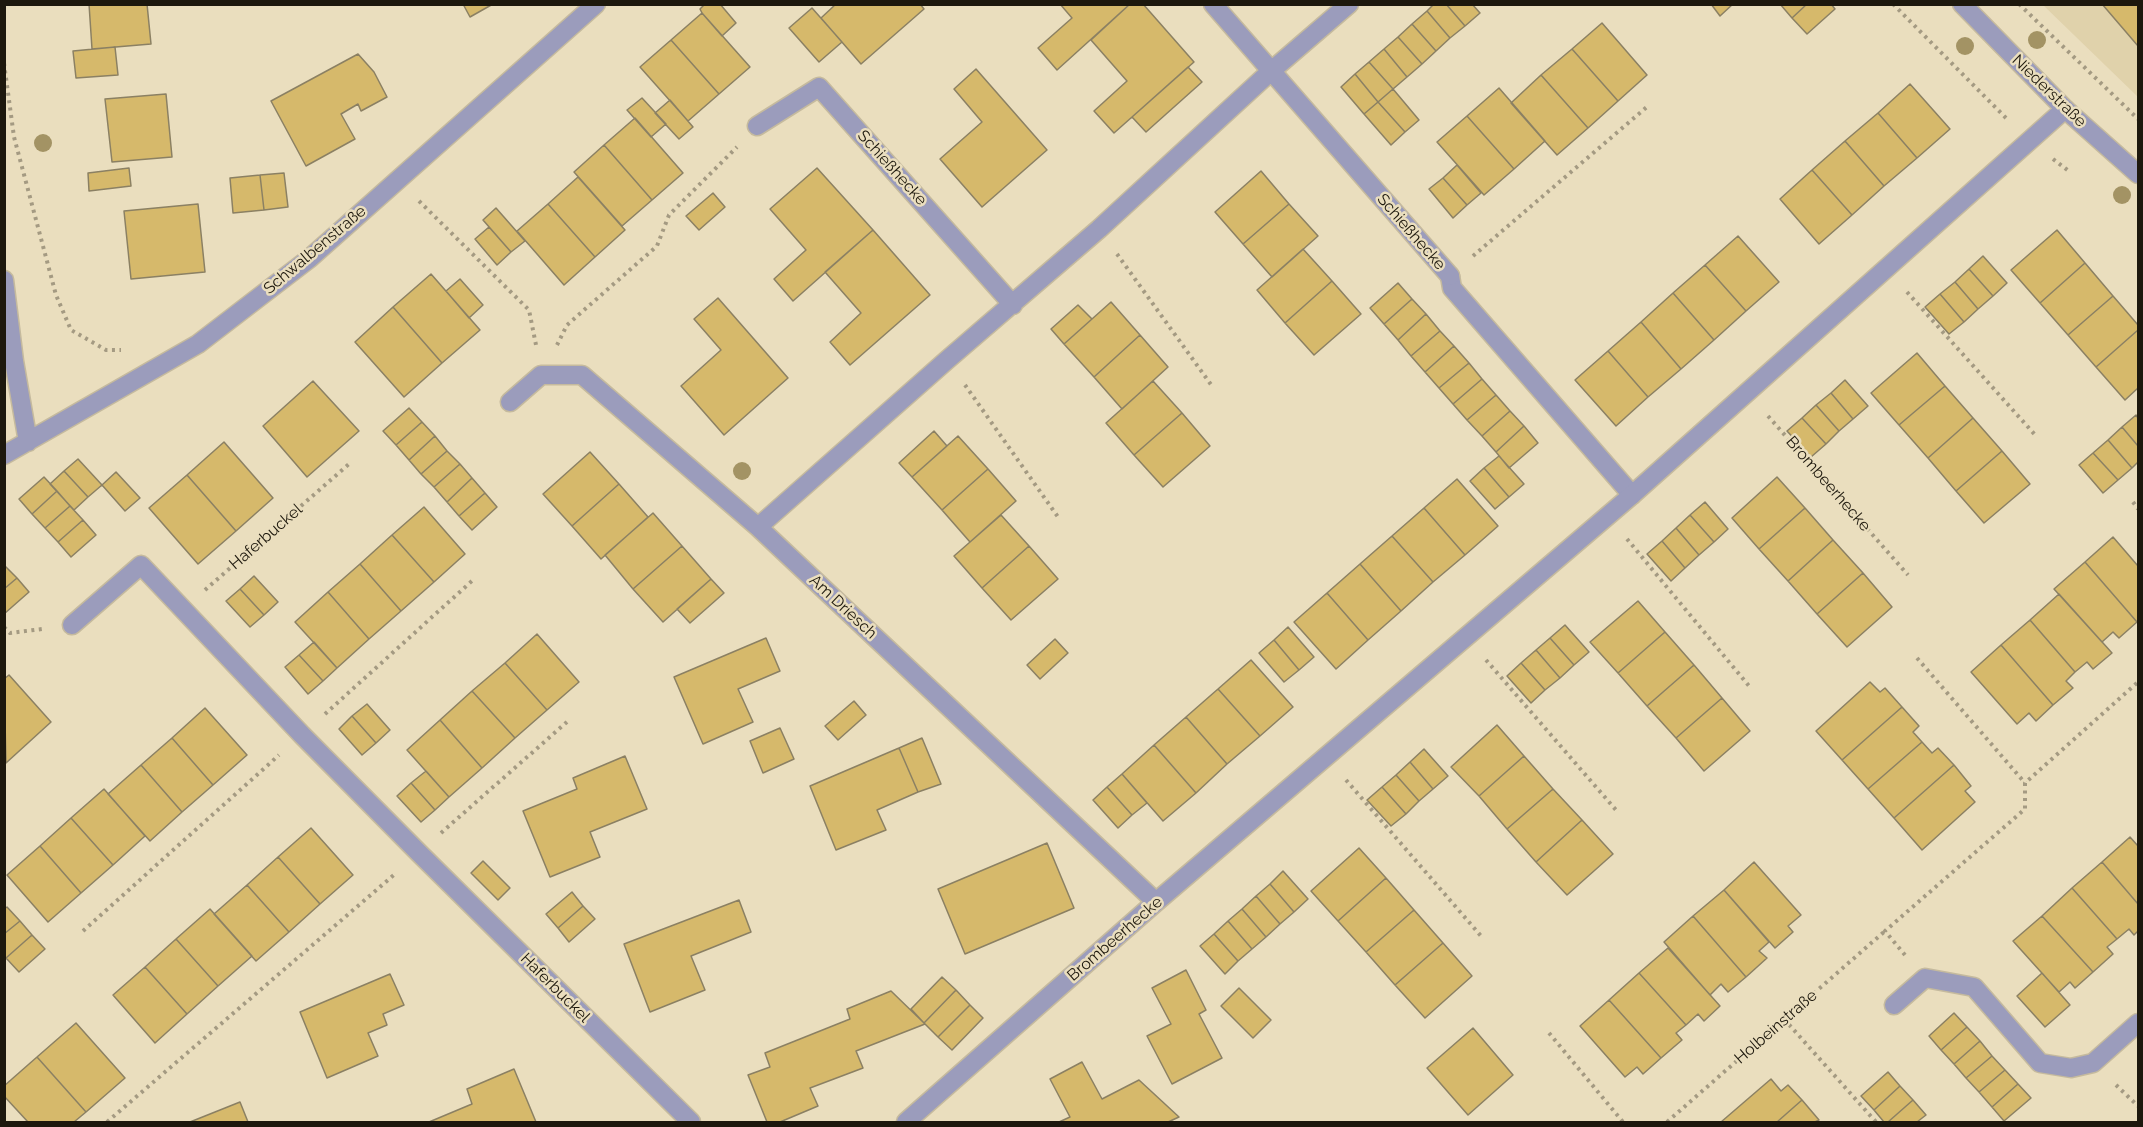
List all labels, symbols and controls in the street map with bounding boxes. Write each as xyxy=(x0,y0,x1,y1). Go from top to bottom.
street label: Niederstraße xyxy=(2008,51,2090,131)
street label: Schießhecke xyxy=(853,126,931,210)
street label: Schießhecke xyxy=(1373,190,1449,274)
street label: Schwalbenstraße xyxy=(260,202,370,298)
street label: Brombeerhecke xyxy=(1782,433,1874,535)
street label: Haferbuckel xyxy=(226,500,306,574)
street label: Am Driesch xyxy=(805,571,881,643)
street label: Brombeerhecke xyxy=(1064,893,1166,985)
street label: Haferbuckel xyxy=(516,949,594,1027)
street label: Holbeinstraße xyxy=(1731,986,1821,1068)

